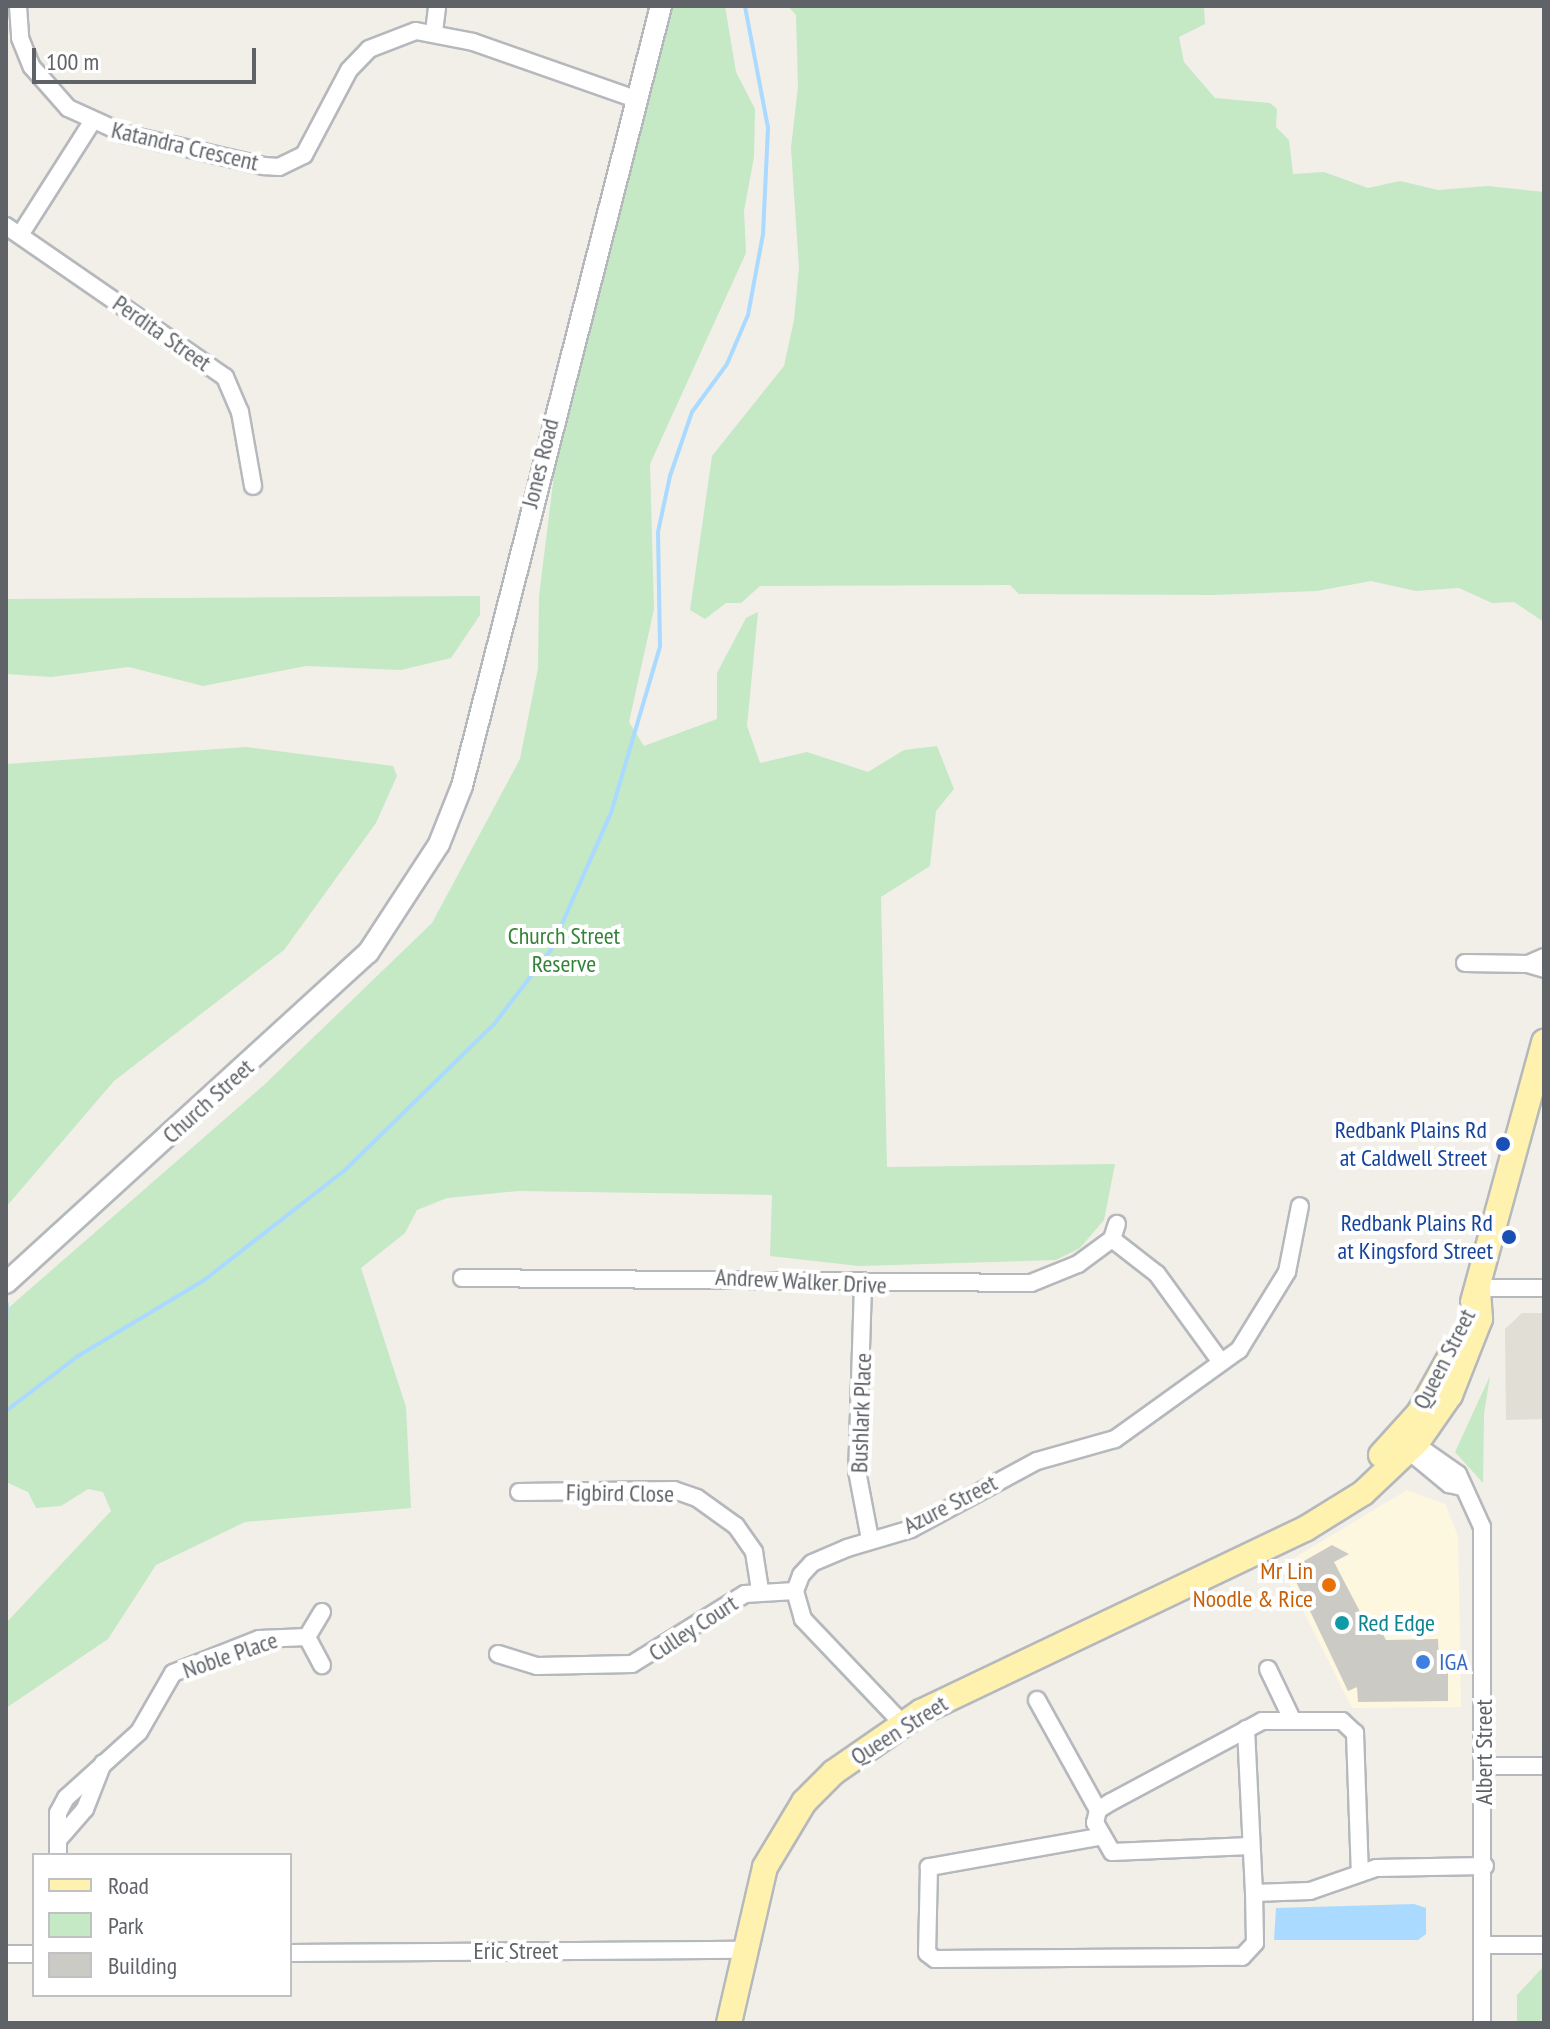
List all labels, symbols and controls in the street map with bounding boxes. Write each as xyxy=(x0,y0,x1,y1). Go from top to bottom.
scale bar xyxy=(36,32,260,82)
text: 100 m xyxy=(46,46,99,77)
street label: Katandra Crescent xyxy=(109,115,261,177)
street label: Perdita Street xyxy=(107,289,217,377)
street label: Jones Road xyxy=(515,415,565,511)
park label: Church Street Reserve xyxy=(508,922,620,978)
street label: Church Street xyxy=(157,1053,259,1149)
place label: Redbank Plains Rd at Caldwell Street xyxy=(1334,1116,1487,1172)
marker: Redbank Plains Rd at Caldwell Street xyxy=(1494,1135,1512,1153)
place label: Redbank Plains Rd at Kingsford Street xyxy=(1338,1209,1493,1265)
marker: Redbank Plains Rd at Kingsford Street xyxy=(1500,1228,1518,1246)
street label: Andrew Walker Drive xyxy=(714,1262,888,1300)
street label: Queen Street xyxy=(1407,1304,1481,1414)
street label: Bushlark Place xyxy=(845,1352,877,1474)
street label: Azure Street xyxy=(898,1468,1002,1540)
street label: Figbird Close xyxy=(566,1478,674,1508)
place label: Mr Lin Noodle & Rice xyxy=(1193,1557,1313,1613)
marker: Mr Lin Noodle & Rice xyxy=(1320,1576,1338,1594)
street label: Culley Court xyxy=(643,1588,743,1668)
place label: Red Edge xyxy=(1358,1609,1435,1637)
marker: Red Edge xyxy=(1333,1614,1351,1632)
street label: Noble Place xyxy=(179,1625,281,1685)
place label: IGA xyxy=(1439,1648,1468,1676)
marker: IGA xyxy=(1414,1653,1432,1671)
street label: Queen Street xyxy=(845,1689,953,1771)
street label: Albert Street xyxy=(1470,1699,1498,1805)
legend xyxy=(32,1853,292,1997)
text: Road xyxy=(108,1870,149,1901)
text: Park xyxy=(108,1910,144,1941)
street label: Eric Street xyxy=(473,1937,559,1965)
text: Building xyxy=(108,1950,177,1981)

